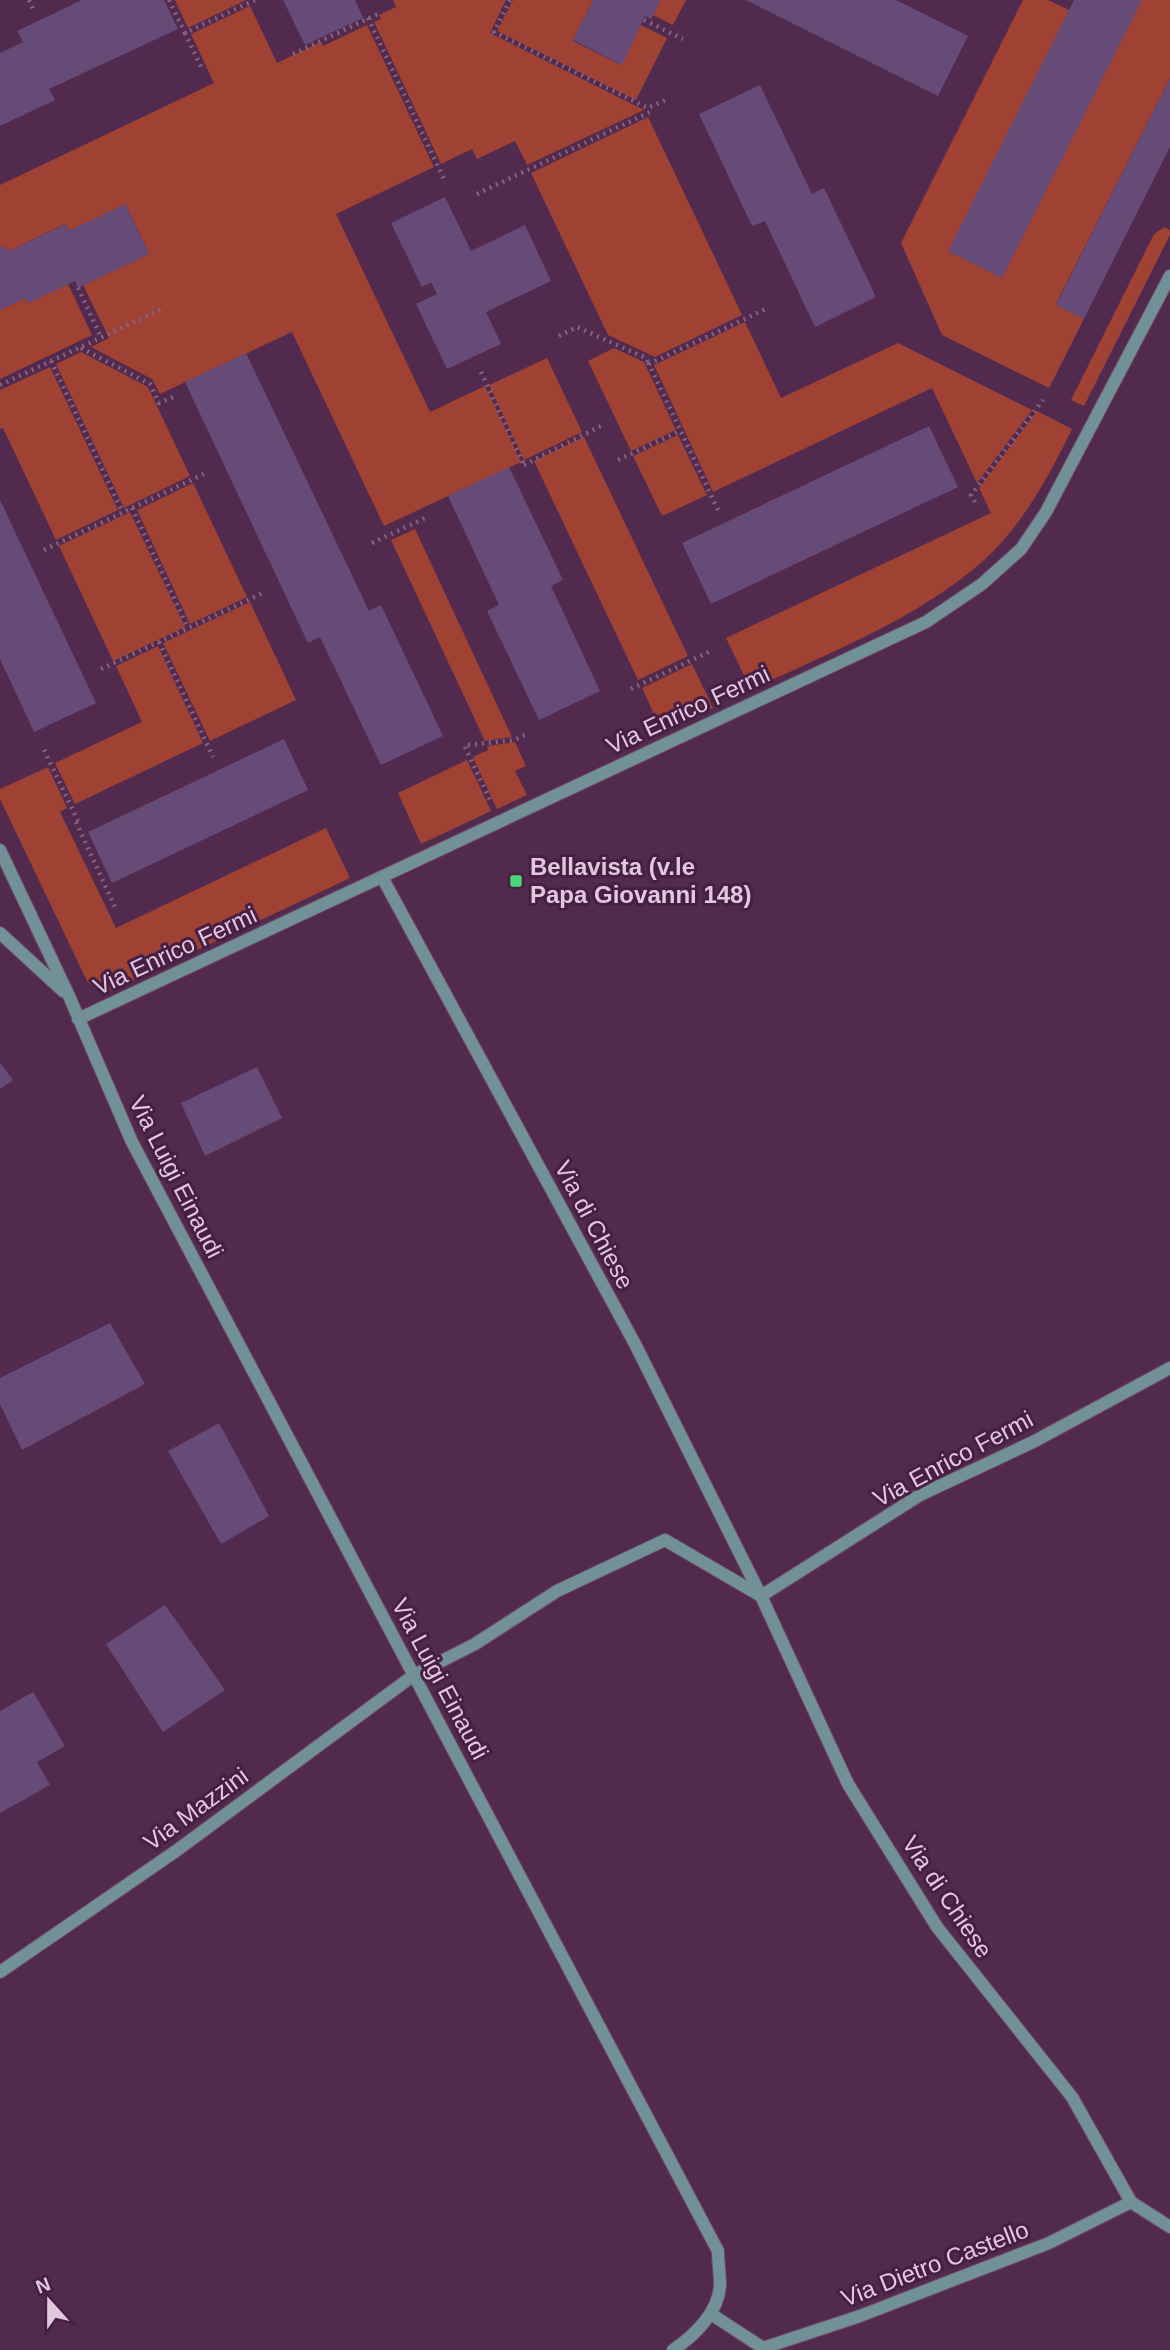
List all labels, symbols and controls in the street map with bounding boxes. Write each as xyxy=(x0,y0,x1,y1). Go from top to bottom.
street label: Via Enrico Fermi xyxy=(602,660,774,759)
place label: Bellavista (v.le Papa Giovanni 148) xyxy=(530,853,751,908)
marker: Bellavista (v.le Papa Giovanni 148) xyxy=(508,873,524,889)
street label: Via Enrico Fermi xyxy=(89,901,261,1000)
street label: Via Luigi Einaudi xyxy=(124,1091,229,1262)
street label: Via di Chiese xyxy=(549,1156,639,1293)
street label: Via Enrico Fermi xyxy=(868,1405,1037,1512)
street label: Via Luigi Einaudi xyxy=(387,1594,494,1764)
street label: Via Mazzini xyxy=(138,1762,253,1855)
street label: Via di Chiese xyxy=(897,1831,998,1963)
street label: Via Dietro Castello xyxy=(837,2215,1032,2312)
north arrow xyxy=(14,2266,84,2336)
text: N xyxy=(33,2273,53,2298)

